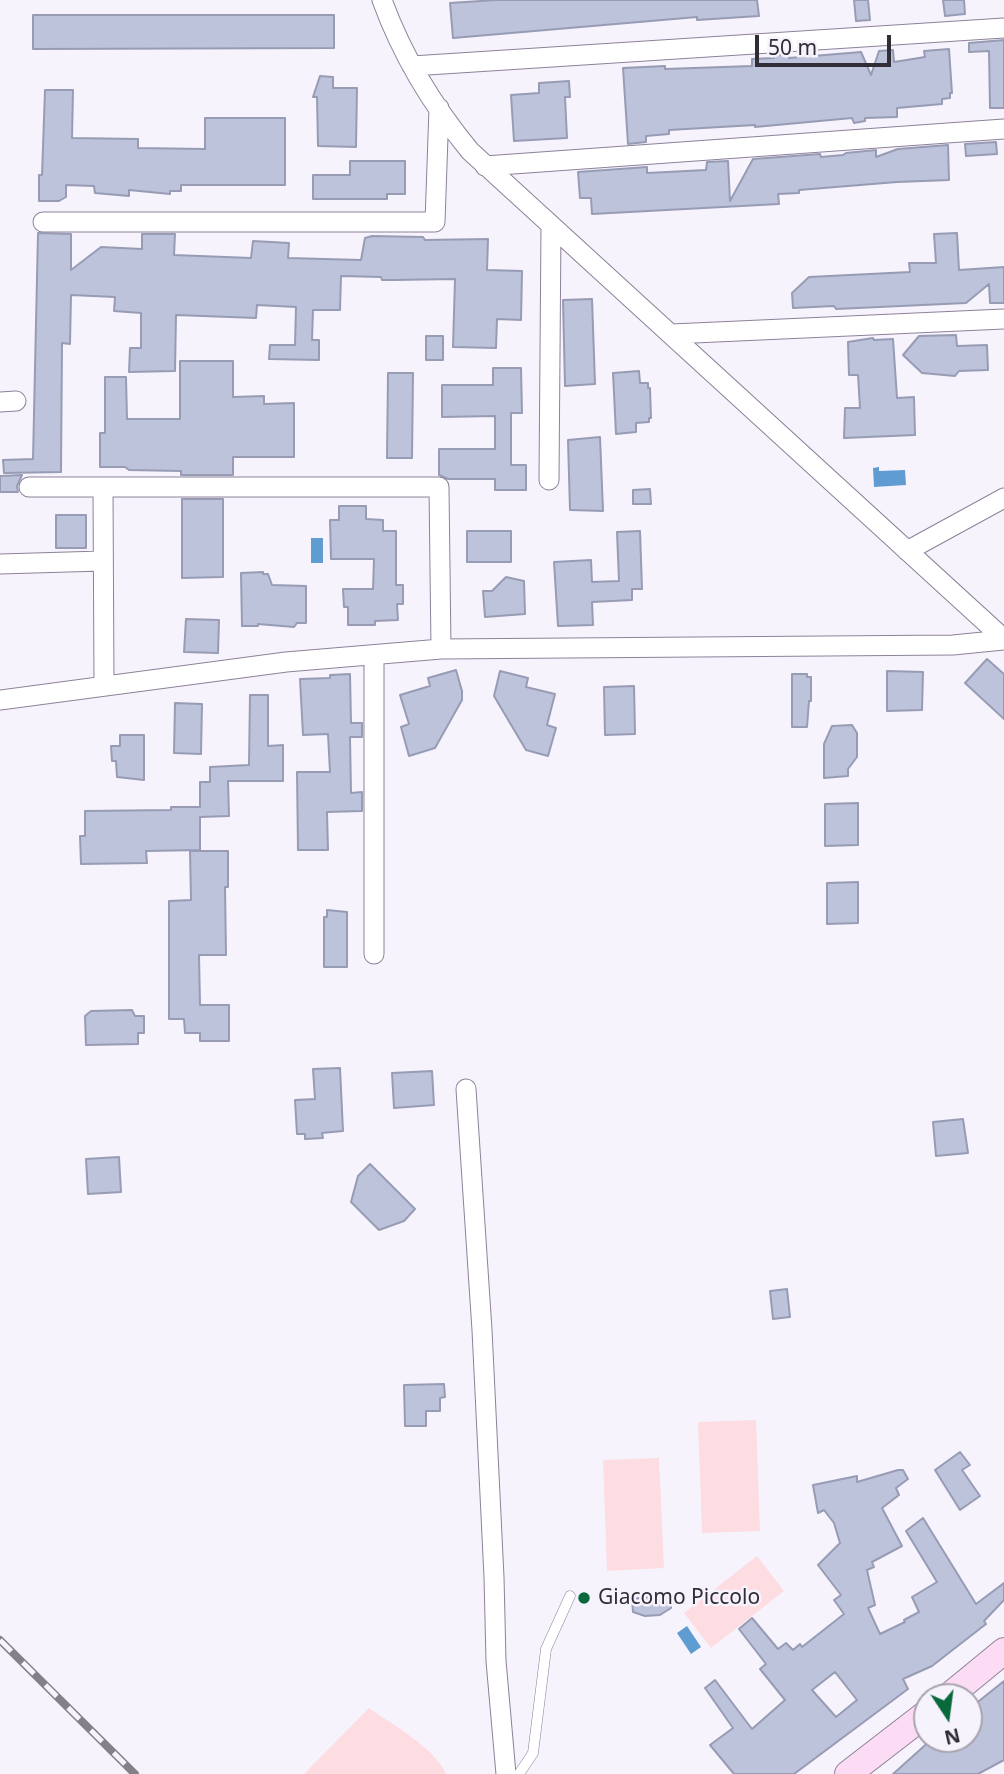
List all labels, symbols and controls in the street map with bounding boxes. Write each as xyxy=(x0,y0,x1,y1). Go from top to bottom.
scale bar xyxy=(759,21,895,65)
text: 50 m xyxy=(768,33,817,61)
place label: Giacomo Piccolo xyxy=(598,1585,760,1611)
marker: Giacomo Piccolo xyxy=(576,1590,592,1606)
north arrow xyxy=(913,1683,983,1753)
text: N xyxy=(942,1722,963,1751)

